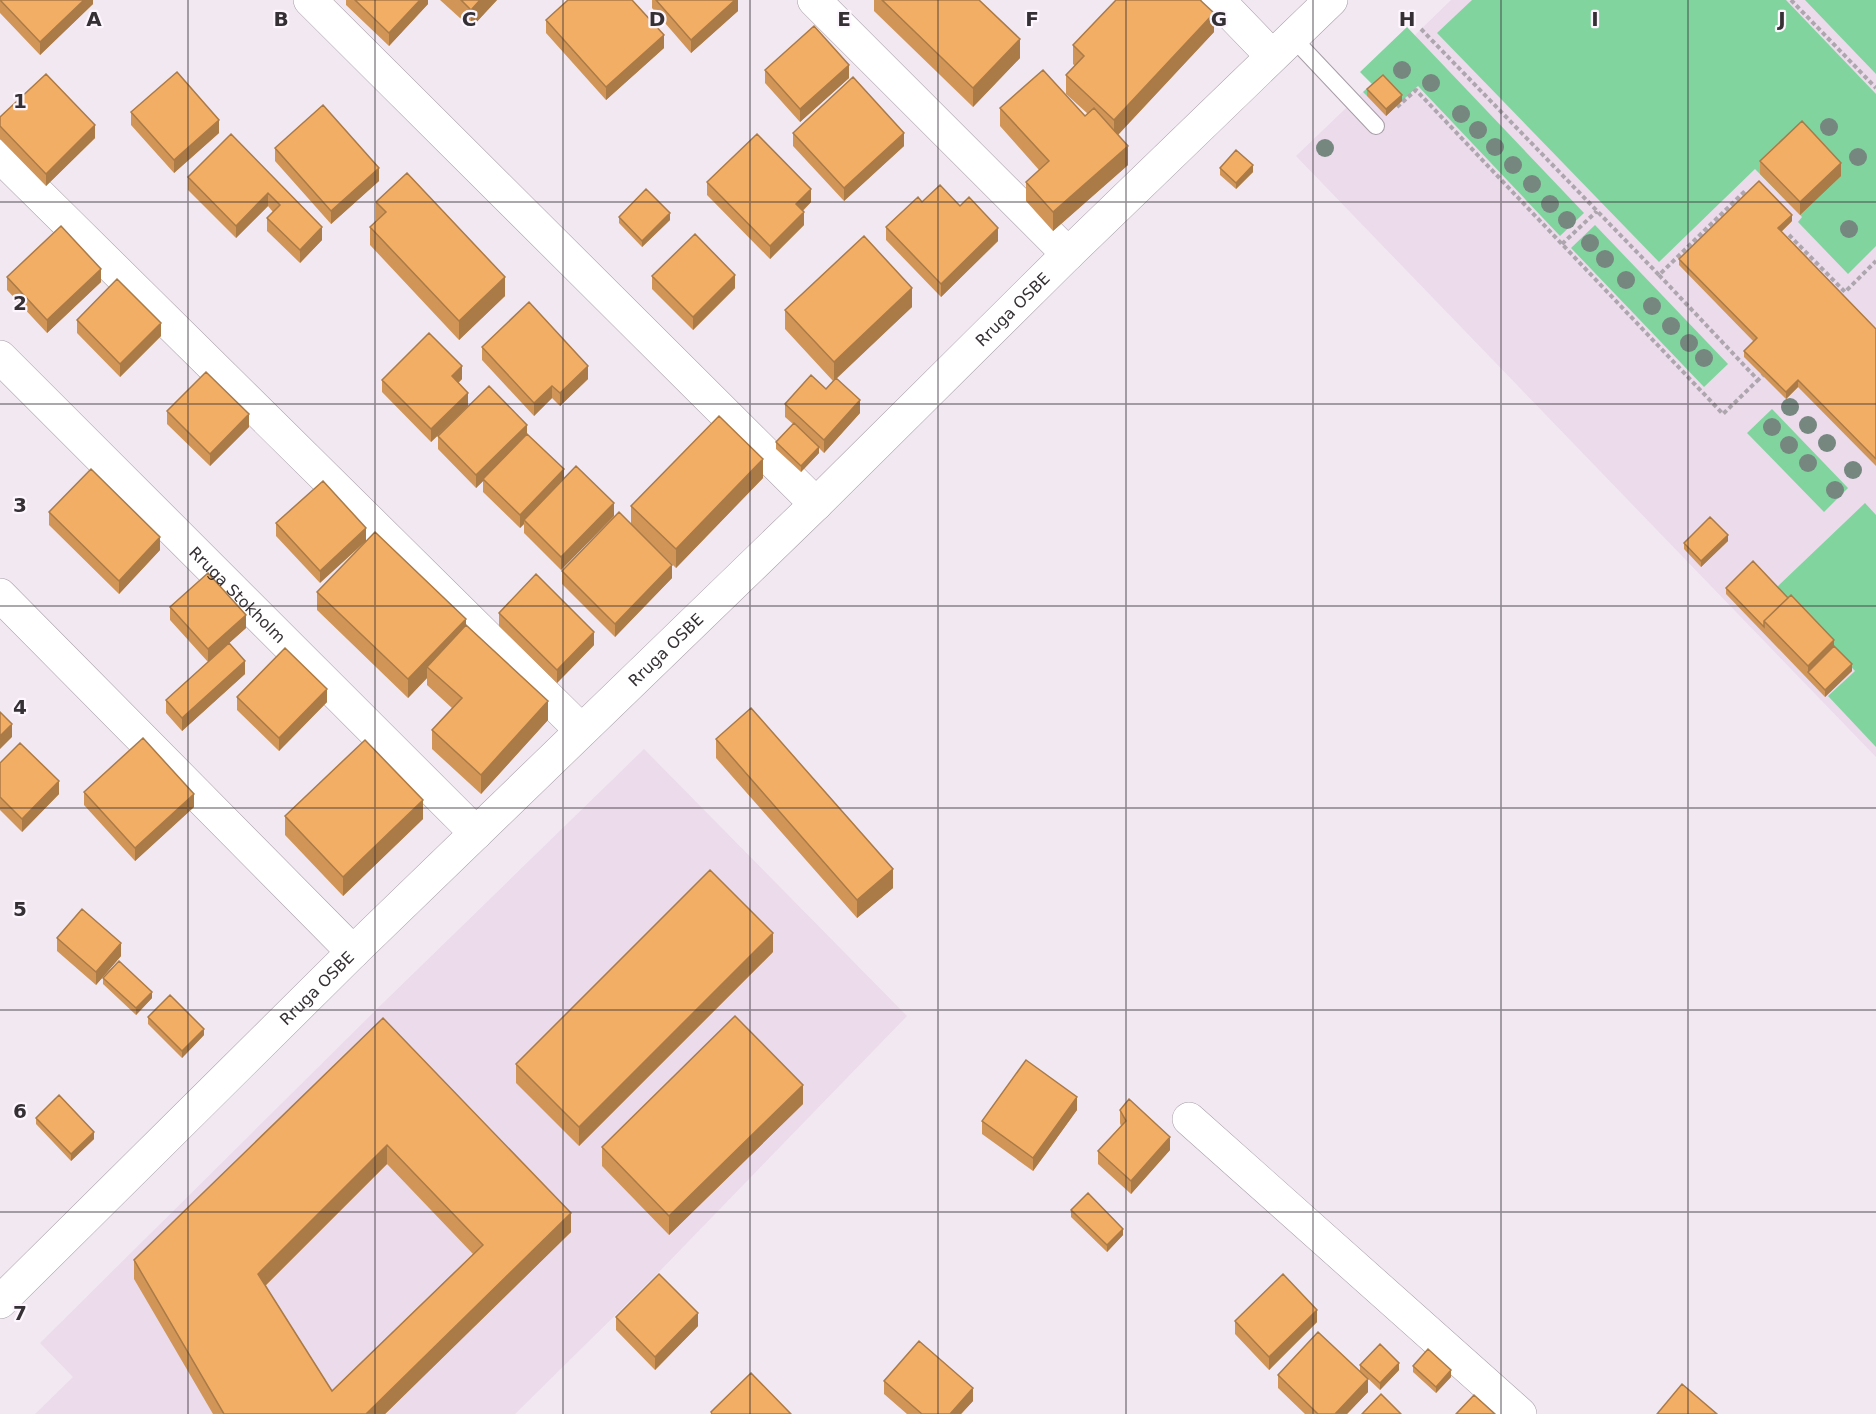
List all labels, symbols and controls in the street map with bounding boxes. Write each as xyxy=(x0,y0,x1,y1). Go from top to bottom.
text: A xyxy=(86,7,102,31)
text: B xyxy=(273,7,289,31)
text: C xyxy=(462,7,476,31)
text: D xyxy=(649,7,665,31)
text: E xyxy=(837,7,851,31)
text: F xyxy=(1025,7,1039,31)
text: G xyxy=(1211,7,1227,31)
text: H xyxy=(1399,7,1415,31)
text: I xyxy=(1591,7,1599,31)
text: J xyxy=(1776,7,1786,31)
text: 1 xyxy=(13,89,27,113)
street label: Rruga OSBE xyxy=(972,269,1054,350)
text: 2 xyxy=(13,291,27,315)
text: 3 xyxy=(13,493,27,517)
street label: Rruga Stokholm xyxy=(185,543,289,647)
street label: Rruga OSBE xyxy=(625,609,707,690)
text: 4 xyxy=(13,695,27,719)
text: 5 xyxy=(13,897,27,921)
street label: Rruga OSBE xyxy=(276,948,358,1029)
text: 6 xyxy=(13,1099,27,1123)
text: 7 xyxy=(13,1301,27,1325)

